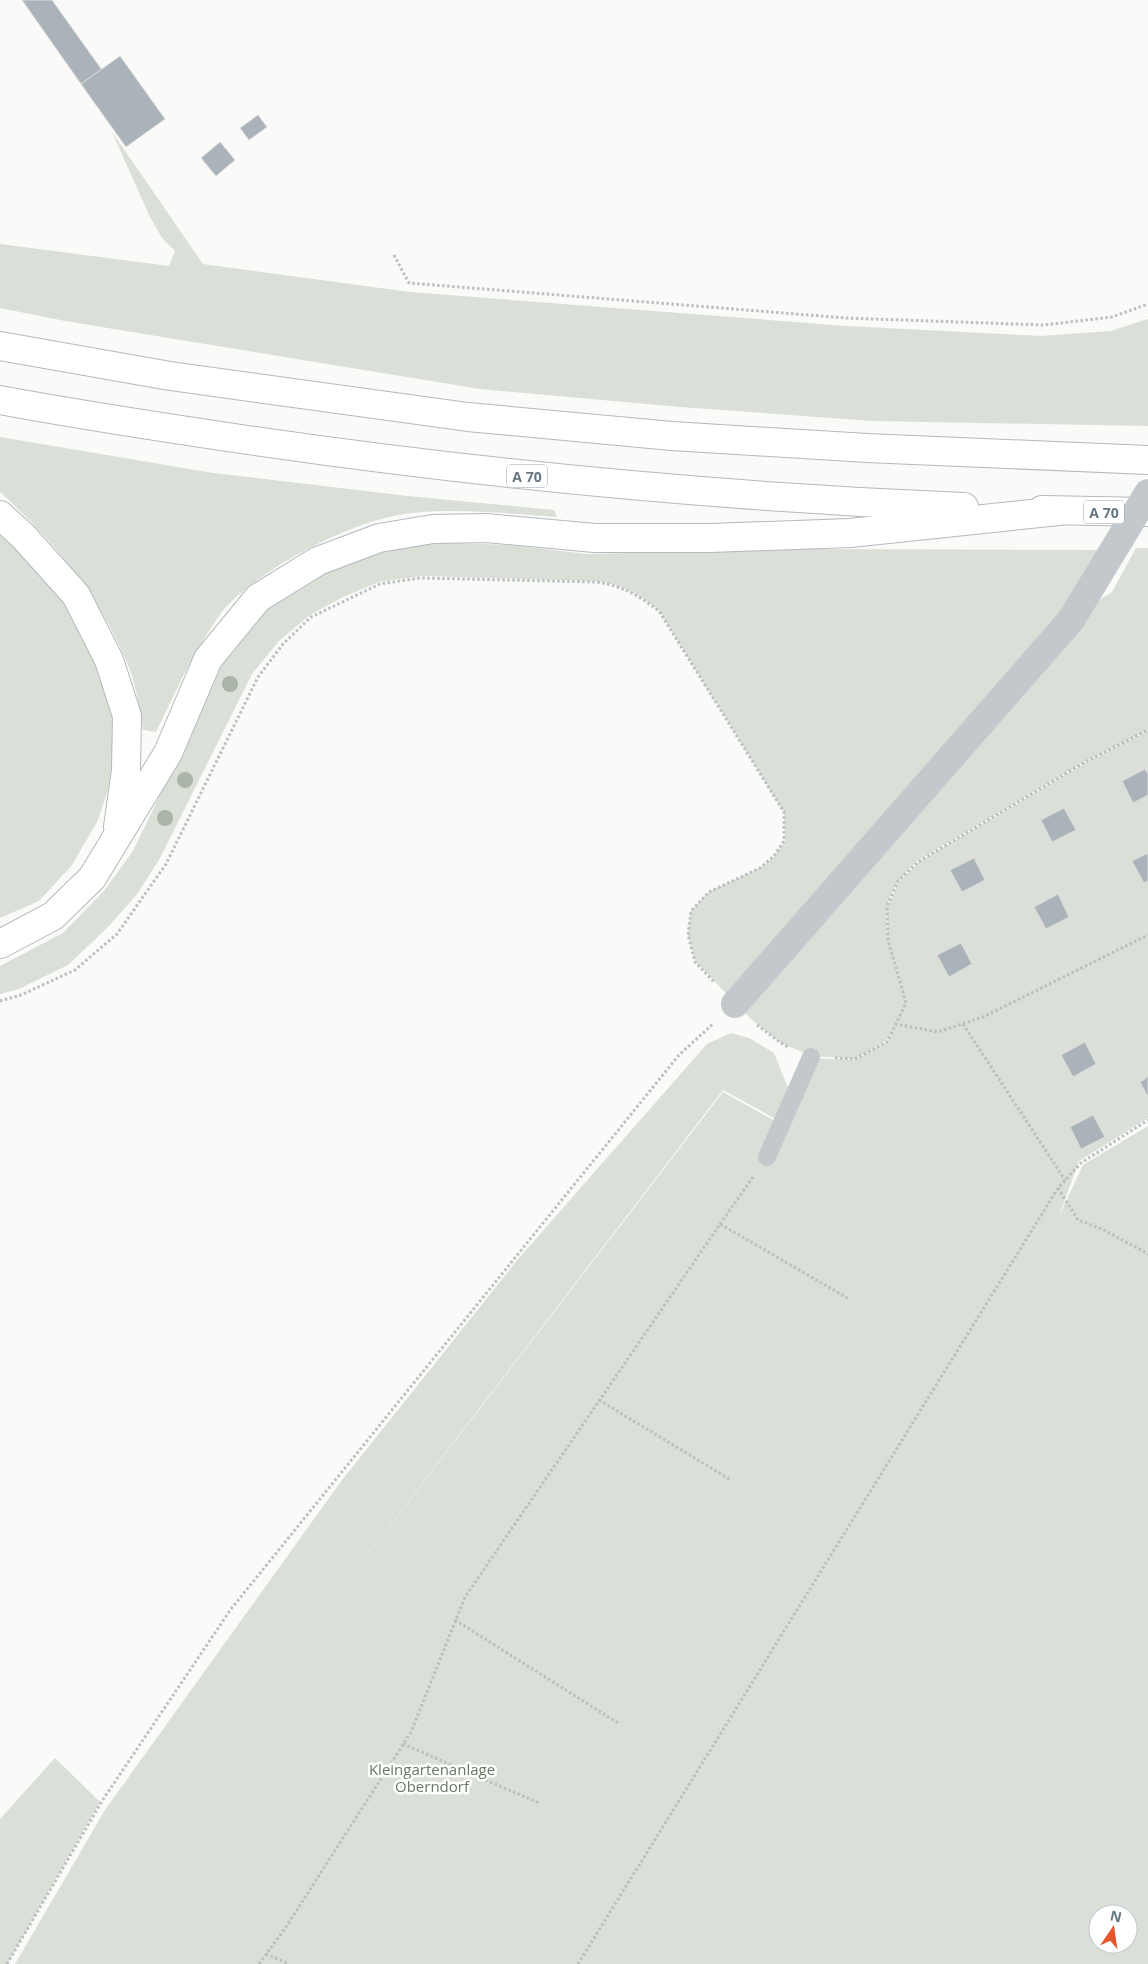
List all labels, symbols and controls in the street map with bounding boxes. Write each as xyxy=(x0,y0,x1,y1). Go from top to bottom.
road number: A 70 xyxy=(507,464,547,488)
road number: A 70 xyxy=(1084,501,1124,524)
park label: Kleingartenanlage Oberndorf xyxy=(369,1759,495,1796)
north arrow xyxy=(1088,1904,1138,1954)
text: N xyxy=(1108,1905,1124,1926)

